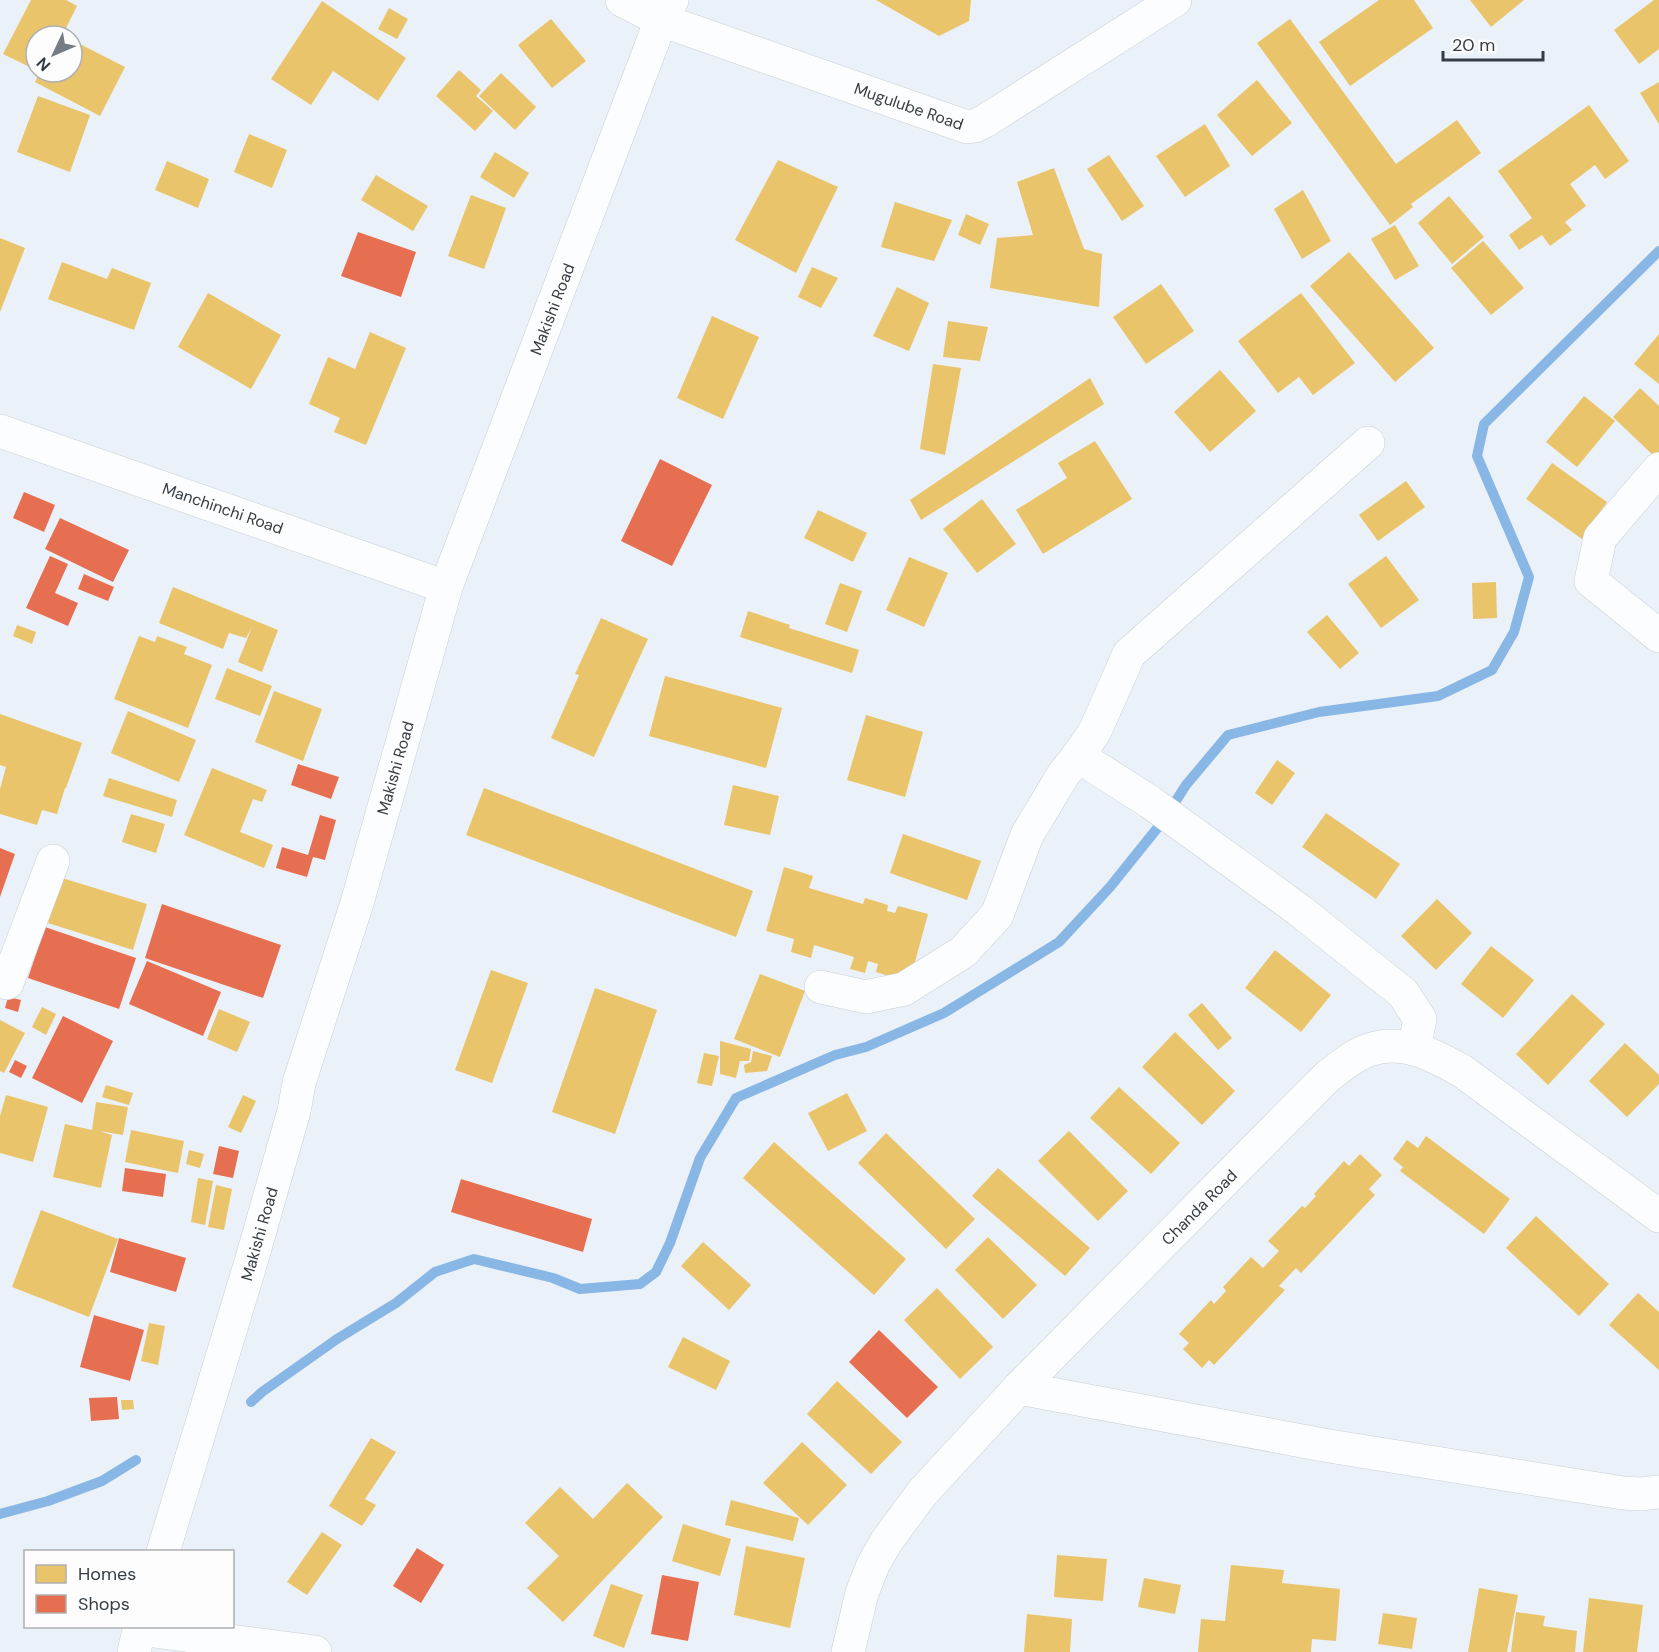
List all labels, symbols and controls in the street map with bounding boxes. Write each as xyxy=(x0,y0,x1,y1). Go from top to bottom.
north arrow xyxy=(24,24,84,84)
scale bar xyxy=(1443,24,1544,62)
text: 20 m xyxy=(1452,33,1495,57)
text: N xyxy=(32,53,55,76)
street label: Mugulube Road xyxy=(851,78,966,135)
street label: Makishi Road xyxy=(525,260,580,358)
street label: Manchinchi Road xyxy=(160,478,286,539)
street label: Makishi Road xyxy=(372,719,419,817)
street label: Chanda Road xyxy=(1157,1165,1242,1250)
street label: Makishi Road xyxy=(236,1185,283,1283)
legend xyxy=(24,1550,234,1628)
text: Homes xyxy=(78,1562,136,1586)
text: Shops xyxy=(78,1592,130,1616)

